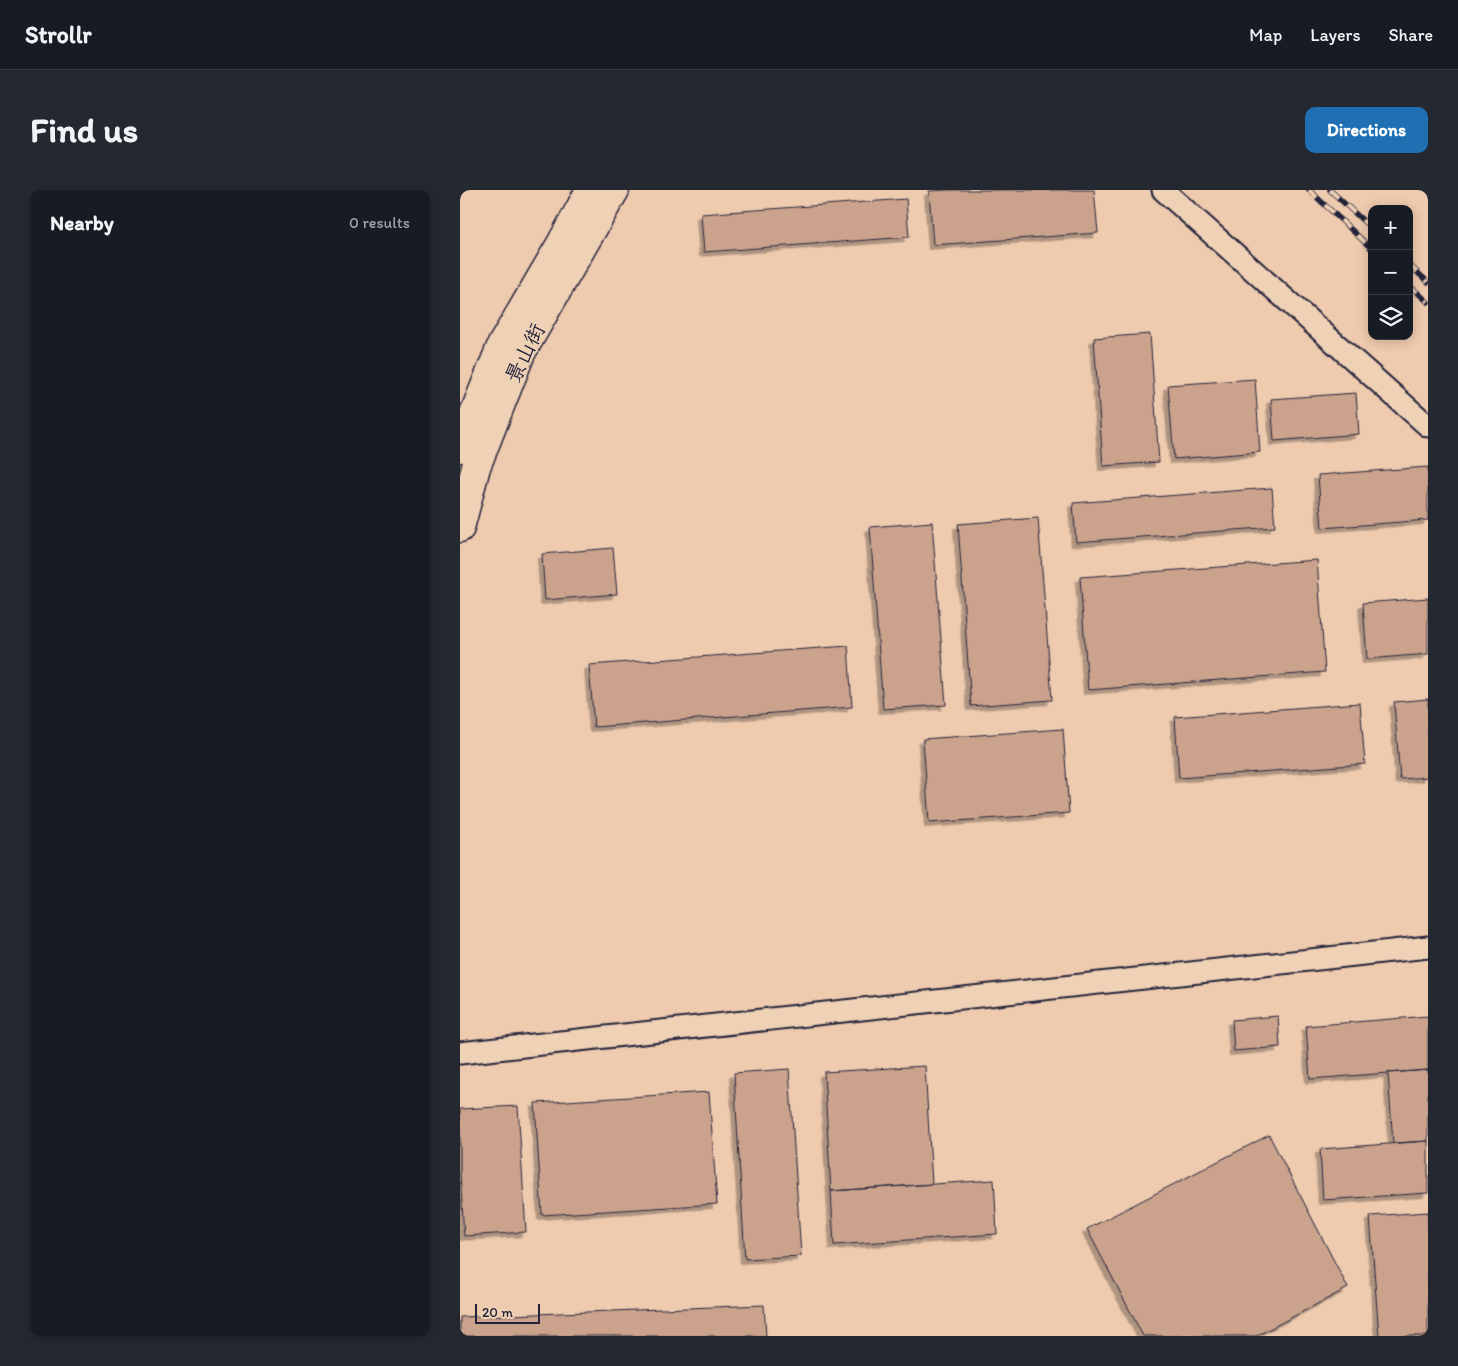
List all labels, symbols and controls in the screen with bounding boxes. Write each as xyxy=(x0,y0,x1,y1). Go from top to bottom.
text: Strollr xyxy=(25,20,91,49)
text: Map xyxy=(1249,24,1282,46)
text: Layers xyxy=(1310,24,1360,46)
text: Share xyxy=(1388,24,1433,46)
button: Directions xyxy=(1305,107,1428,153)
text: Find us xyxy=(30,109,138,151)
map controls xyxy=(1368,205,1413,340)
button: + xyxy=(1368,205,1413,250)
text: Nearby xyxy=(50,210,114,235)
text: 0 results xyxy=(349,213,410,232)
button: − xyxy=(1368,250,1413,295)
button: layers xyxy=(1368,295,1413,340)
street label: 景山街 xyxy=(500,319,550,387)
scale bar xyxy=(475,1301,540,1324)
text: 20 m xyxy=(482,1304,513,1321)

